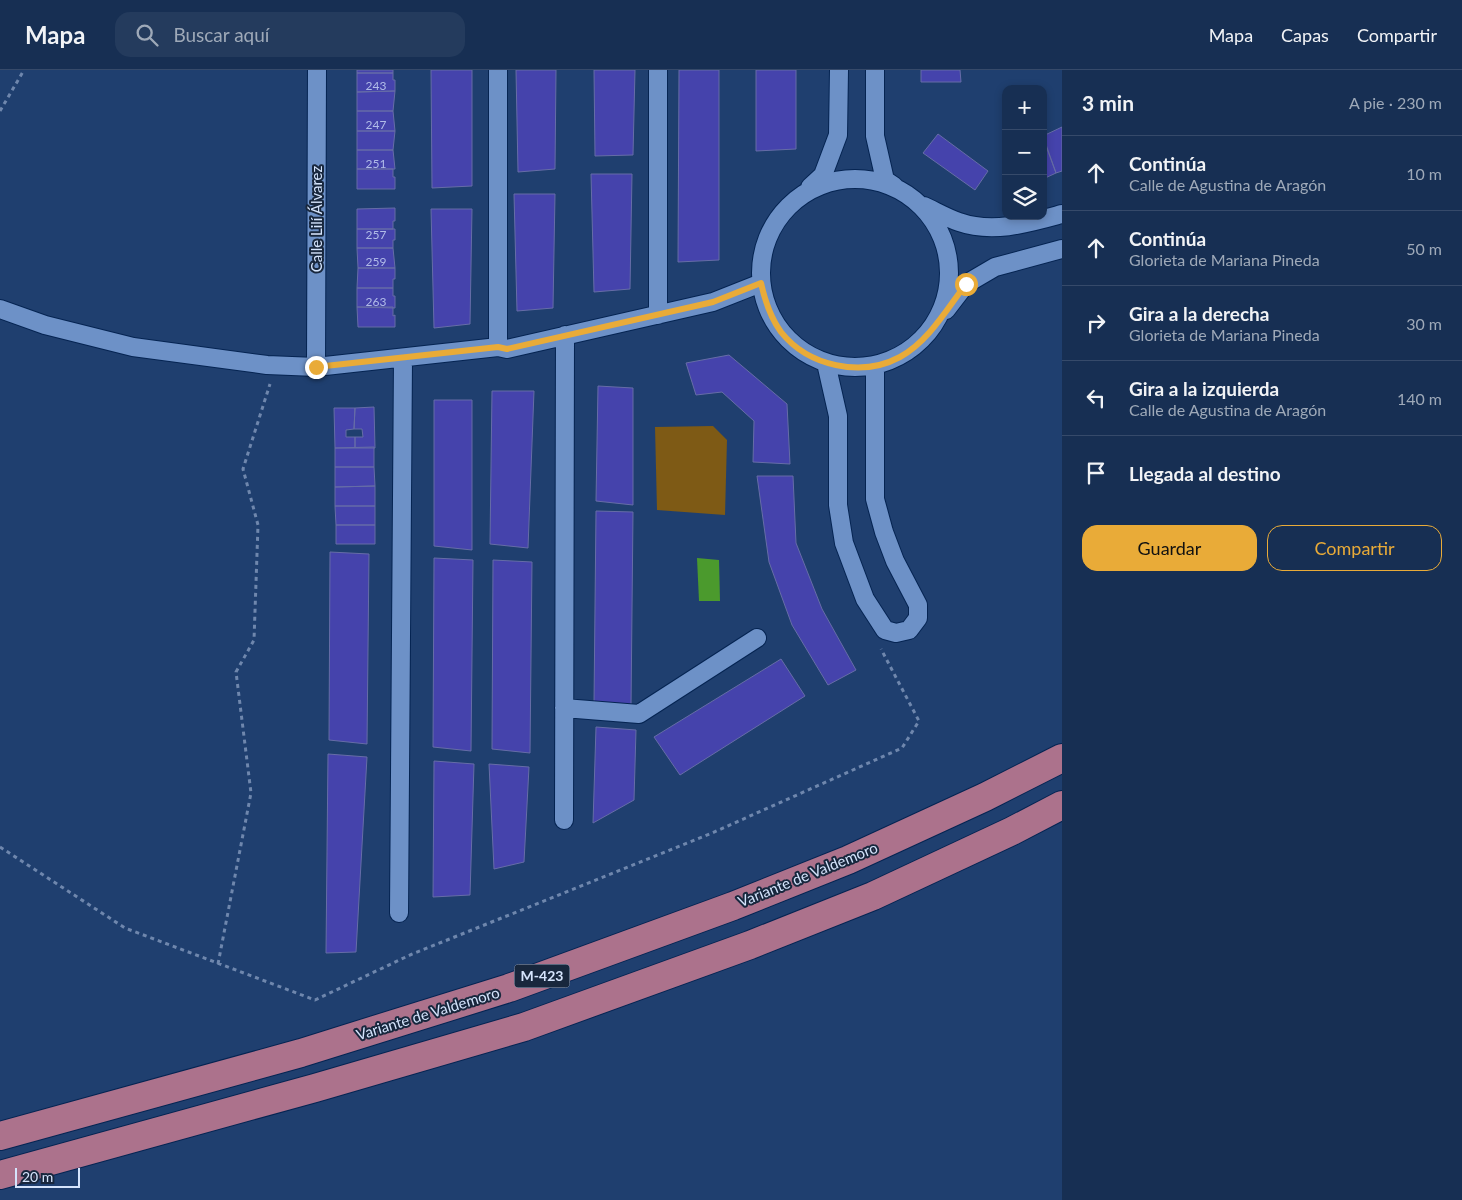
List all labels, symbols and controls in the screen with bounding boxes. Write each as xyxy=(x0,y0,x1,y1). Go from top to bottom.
search box xyxy=(115,12,465,57)
text: Mapa xyxy=(25,20,85,49)
icon: search xyxy=(133,21,161,49)
text: Buscar aquí xyxy=(173,23,269,46)
text: Mapa xyxy=(1209,24,1253,46)
text: Capas xyxy=(1281,24,1329,46)
text: Compartir xyxy=(1357,24,1437,46)
house number: 243 xyxy=(366,78,386,93)
map controls xyxy=(1002,85,1047,220)
button: + xyxy=(1002,85,1047,130)
text: 3 min xyxy=(1082,90,1134,115)
text: A pie · 230 m xyxy=(1349,93,1442,112)
house number: 247 xyxy=(366,117,386,132)
button: − xyxy=(1002,130,1047,175)
text: Continúa xyxy=(1129,152,1206,175)
house number: 251 xyxy=(366,156,386,171)
icon: ahead xyxy=(1082,159,1110,187)
text: 10 m xyxy=(1406,164,1442,183)
street label: Calle Lilí Álvarez xyxy=(307,165,325,272)
button: layers xyxy=(1002,175,1047,220)
text: Calle de Agustina de Aragón xyxy=(1129,175,1326,194)
house number: 257 xyxy=(366,227,386,242)
text: Continúa xyxy=(1129,227,1206,250)
icon: ahead xyxy=(1082,234,1110,262)
text: 50 m xyxy=(1406,239,1442,258)
text: Glorieta de Mariana Pineda xyxy=(1129,250,1320,269)
house number: 259 xyxy=(366,254,386,269)
route start xyxy=(955,273,978,296)
house number: 263 xyxy=(366,294,386,309)
text: Gira a la derecha xyxy=(1129,302,1269,325)
icon: right xyxy=(1082,309,1110,337)
text: 30 m xyxy=(1406,314,1442,333)
text: Glorieta de Mariana Pineda xyxy=(1129,325,1320,344)
route end xyxy=(305,356,328,379)
text: Gira a la izquierda xyxy=(1129,377,1279,400)
icon: left xyxy=(1082,384,1110,412)
text: 140 m xyxy=(1397,389,1442,408)
text: Calle de Agustina de Aragón xyxy=(1129,400,1326,419)
icon: arrive xyxy=(1082,459,1110,487)
text: Llegada al destino xyxy=(1129,462,1281,485)
button: Guardar xyxy=(1082,525,1257,571)
button: Compartir xyxy=(1267,525,1442,571)
street label: Variante de Valdemoro xyxy=(735,838,880,910)
road number: M-423 xyxy=(514,964,570,988)
street label: Variante de Valdemoro xyxy=(354,983,502,1043)
scale bar xyxy=(15,1165,80,1188)
text: 20 m xyxy=(22,1168,53,1185)

